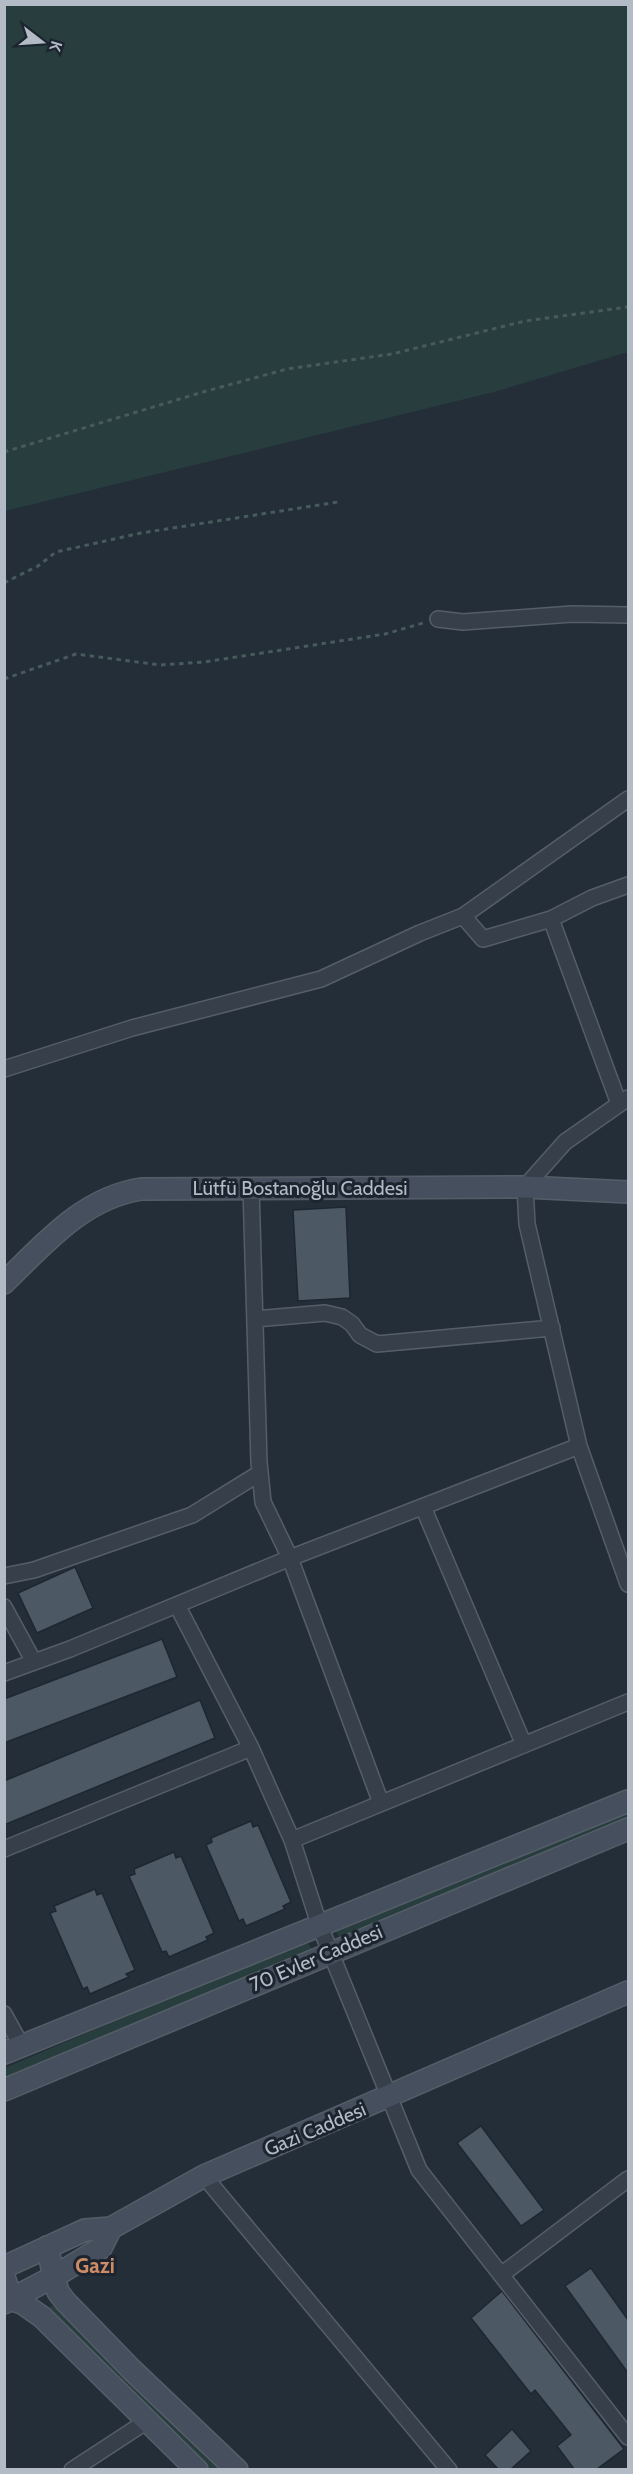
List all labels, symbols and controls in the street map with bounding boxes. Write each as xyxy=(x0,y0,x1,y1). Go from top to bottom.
north arrow xyxy=(12,12,72,72)
text: K xyxy=(45,39,66,54)
street label: Lütfü Bostanoğlu Caddesi xyxy=(193,1176,407,1200)
street label: 70 Evler Caddesi xyxy=(246,1919,386,1997)
street label: Gazi Caddesi xyxy=(261,2097,369,2161)
district label: Gazi xyxy=(75,2253,115,2278)

